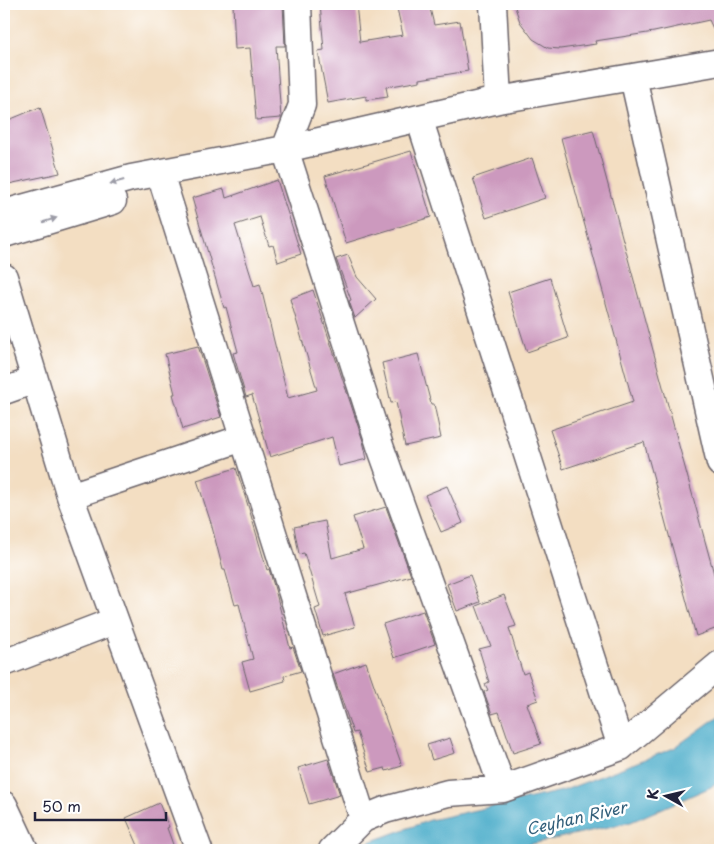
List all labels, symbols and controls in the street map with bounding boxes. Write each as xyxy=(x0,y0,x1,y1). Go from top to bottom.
one-way arrow xyxy=(109,178,125,186)
one-way arrow xyxy=(43,216,58,224)
north arrow xyxy=(642,772,692,822)
text: K xyxy=(642,788,664,801)
scale bar xyxy=(35,789,166,821)
water label: Ceyhan River xyxy=(524,793,631,840)
text: 50 m xyxy=(42,794,81,817)

